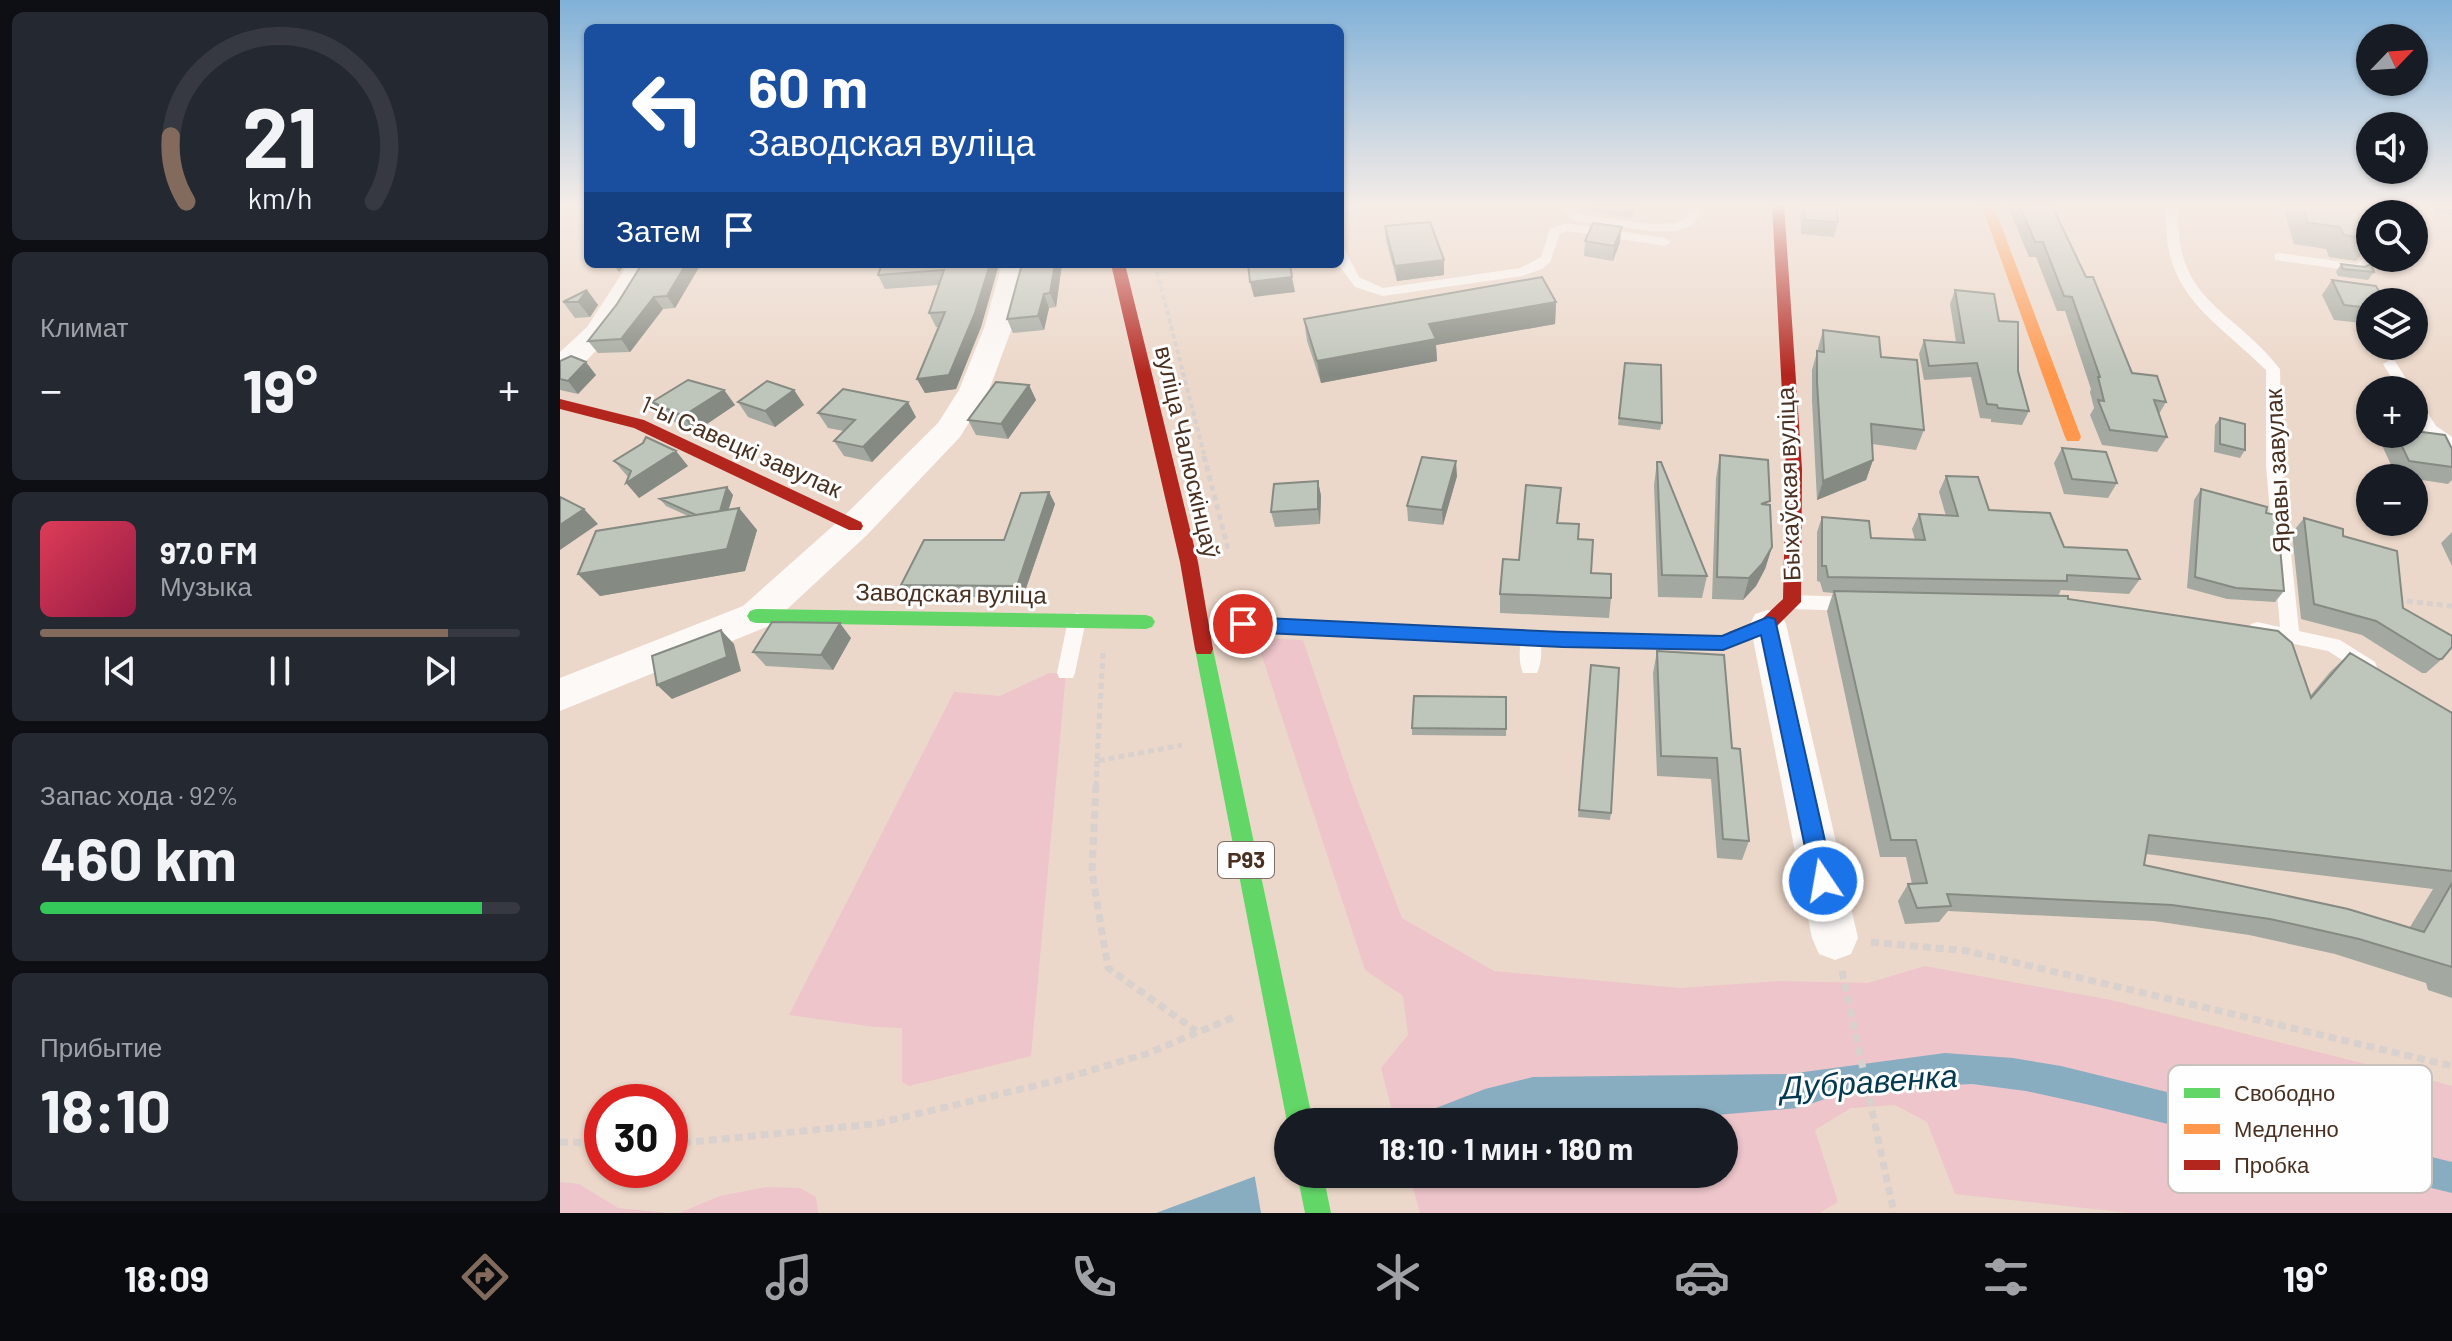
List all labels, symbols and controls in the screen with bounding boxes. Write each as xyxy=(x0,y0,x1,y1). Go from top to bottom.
north arrow xyxy=(2356,24,2428,96)
map controls xyxy=(2356,24,2428,536)
text: 60 m xyxy=(748,52,868,119)
icon: left xyxy=(616,56,720,160)
text: 21 xyxy=(242,85,318,185)
button: sound xyxy=(2356,112,2428,184)
text: Заводская вуліца xyxy=(748,120,1035,163)
text: km/h xyxy=(248,180,312,215)
button: search xyxy=(2356,200,2428,272)
icon: arrive xyxy=(717,208,761,252)
text: Затем xyxy=(616,212,701,248)
button: layers xyxy=(2356,288,2428,360)
text: Климат xyxy=(40,311,129,342)
street label: вуліца Чалюскінцаў xyxy=(1150,343,1227,560)
text: 19° xyxy=(242,353,318,425)
text: − xyxy=(40,362,62,415)
text: + xyxy=(498,362,520,415)
button: + xyxy=(2356,376,2428,448)
street label: Быхаўская вуліца xyxy=(1770,386,1805,582)
street label: 1-ы Савецкі завулак xyxy=(637,388,847,503)
street label: Яравы завулак xyxy=(2258,388,2295,554)
button: − xyxy=(2356,464,2428,536)
text: 97.0 FM xyxy=(160,534,258,570)
text: Музыка xyxy=(160,570,252,601)
street label: Заводская вуліца xyxy=(855,576,1048,609)
pin xyxy=(1209,590,1277,658)
icon: arrive xyxy=(1221,602,1265,646)
icon: previous xyxy=(98,649,142,693)
icon: pause xyxy=(258,649,302,693)
icon: next xyxy=(418,649,462,693)
text: Запас хода · 92% xyxy=(40,779,239,810)
text: 460 km xyxy=(40,821,237,893)
position arrow xyxy=(1781,839,1865,923)
road number: Р93 xyxy=(1218,842,1274,878)
text: Прибытие xyxy=(40,1031,162,1062)
water label: Дубравенка xyxy=(1776,1055,1959,1106)
legend xyxy=(2168,1065,2432,1193)
text: 18:10 xyxy=(40,1073,171,1145)
text: Свободно xyxy=(2234,1079,2335,1106)
speed limit sign: 30 xyxy=(584,1084,688,1188)
text: Медленно xyxy=(2234,1115,2339,1142)
text: 18:10 · 1 мин · 180 m xyxy=(1379,1130,1633,1166)
text: Пробка xyxy=(2234,1151,2310,1178)
icon: directions xyxy=(457,1249,513,1305)
icon: music xyxy=(761,1249,817,1305)
icon: phone xyxy=(1066,1249,1122,1305)
icon: climate xyxy=(1370,1249,1426,1305)
icon: car xyxy=(1674,1249,1730,1305)
icon: filters xyxy=(1978,1249,2034,1305)
text: 18:09 xyxy=(124,1256,209,1299)
text: 19° xyxy=(2282,1256,2328,1299)

